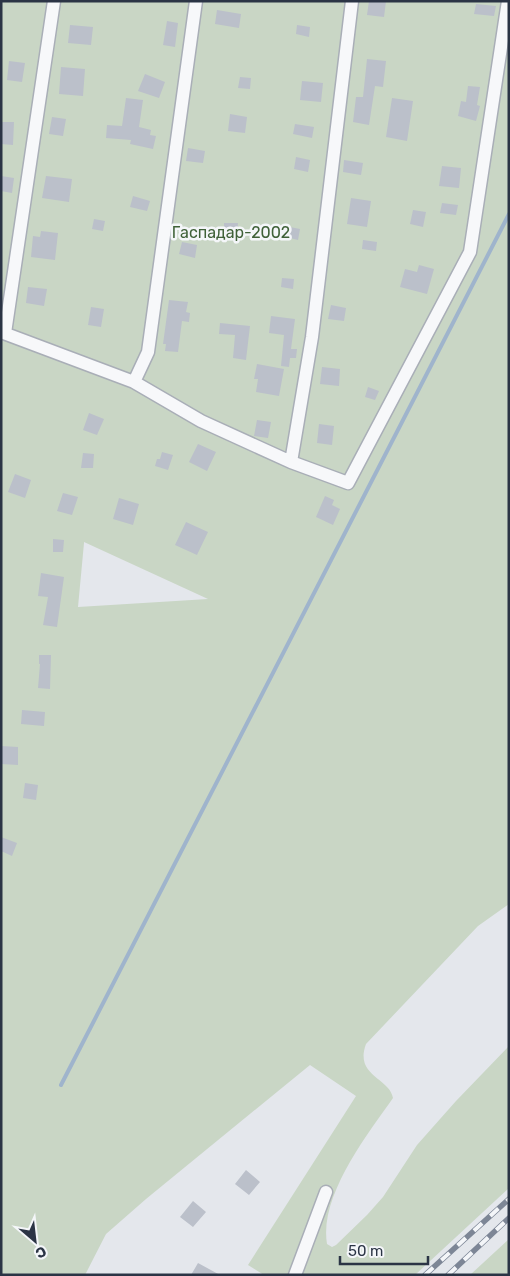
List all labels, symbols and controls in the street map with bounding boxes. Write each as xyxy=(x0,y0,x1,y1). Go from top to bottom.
park label: Гаспадар-2002 xyxy=(172,223,290,242)
north arrow xyxy=(10,1216,60,1266)
scale bar xyxy=(340,1234,428,1266)
text: С xyxy=(32,1242,49,1262)
text: 50 m xyxy=(348,1242,383,1260)

